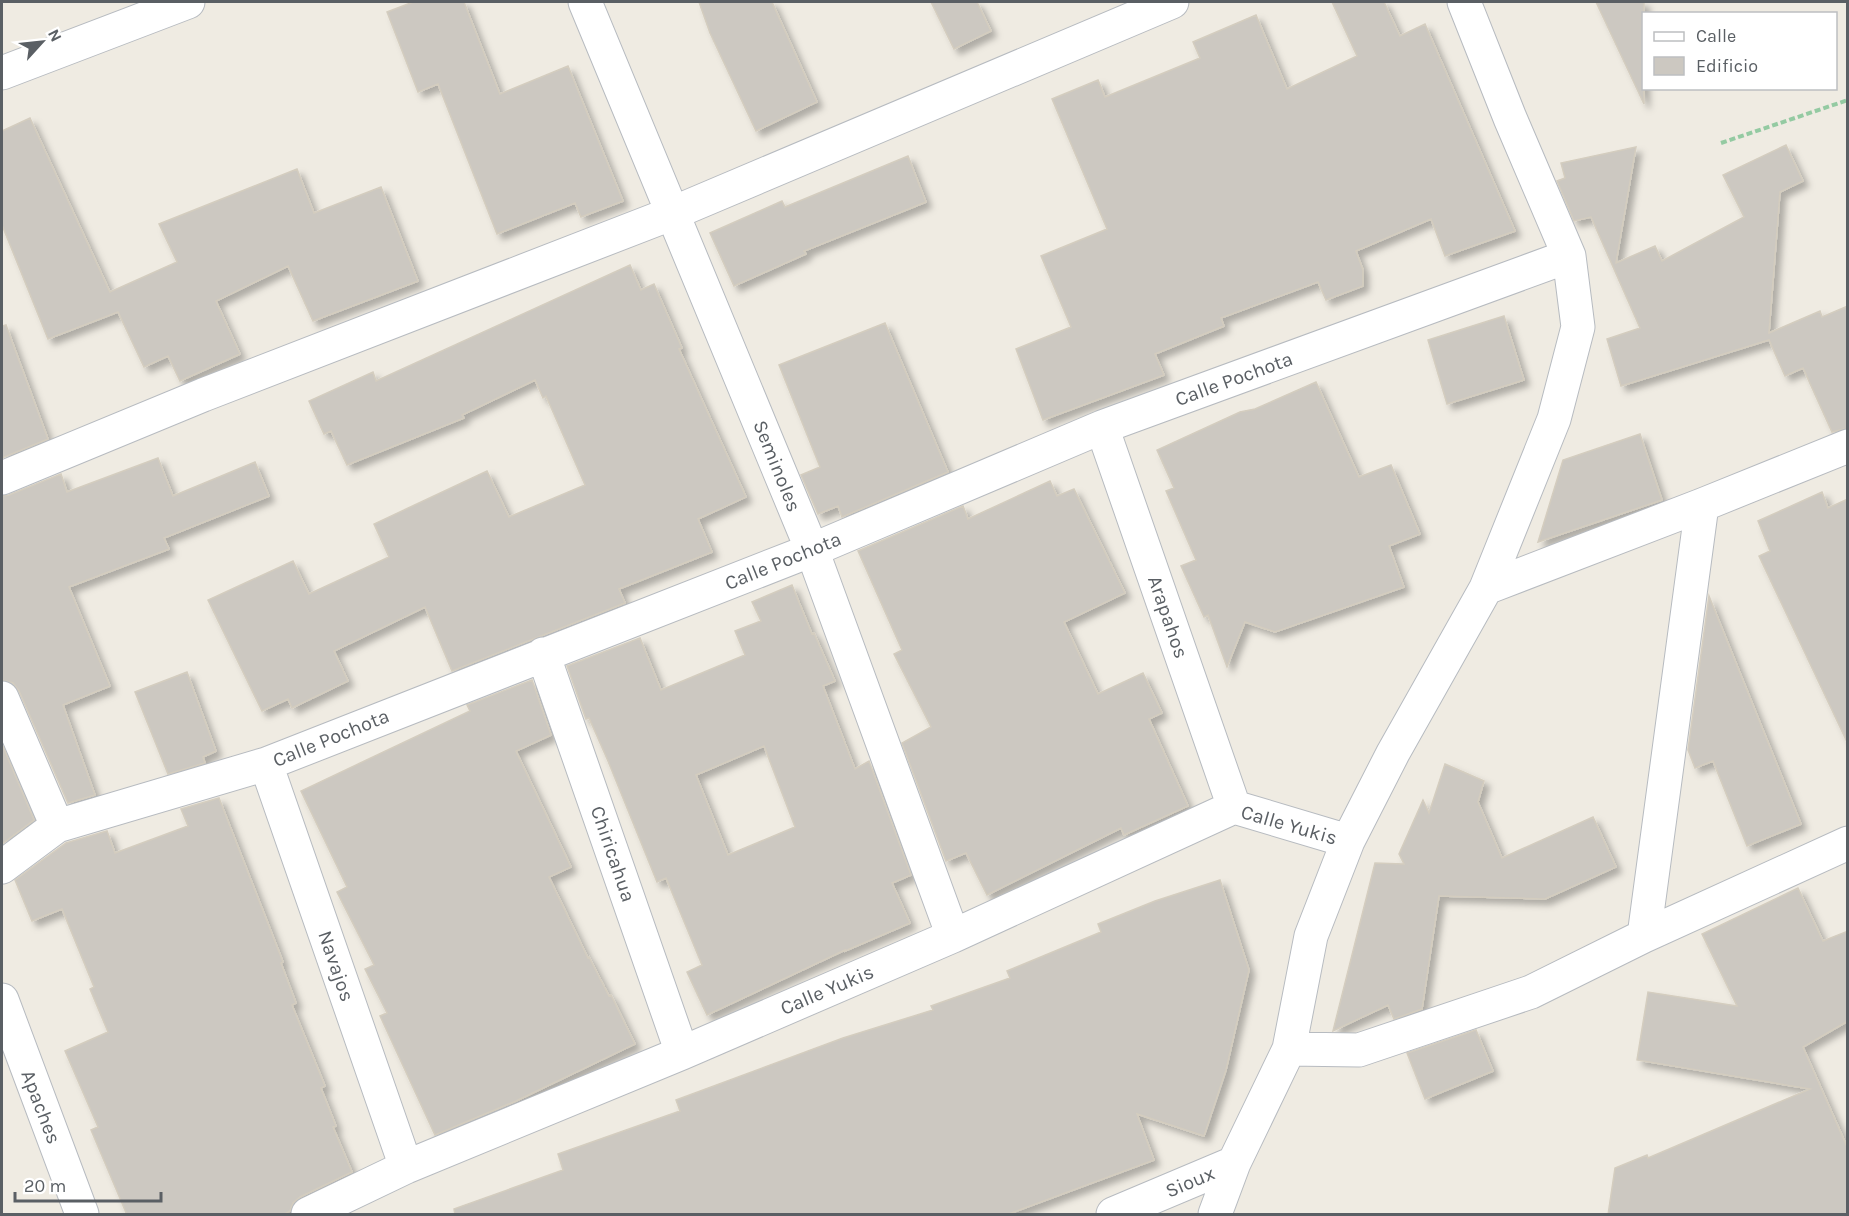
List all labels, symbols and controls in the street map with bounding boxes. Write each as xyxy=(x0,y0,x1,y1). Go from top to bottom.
north arrow xyxy=(12,12,72,72)
legend xyxy=(1642,12,1837,90)
text: Calle xyxy=(1696,25,1736,47)
text: N xyxy=(44,26,66,45)
text: Edificio xyxy=(1696,55,1758,77)
street label: Calle Pochota xyxy=(1172,347,1296,411)
street label: Seminoles xyxy=(748,417,806,515)
street label: Calle Pochota xyxy=(722,527,844,595)
street label: Arapahos xyxy=(1143,573,1193,661)
street label: Calle Pochota xyxy=(270,704,392,772)
street label: Calle Yukis xyxy=(1238,800,1340,850)
street label: Chiricahua xyxy=(586,803,640,905)
street label: Navajos xyxy=(313,928,359,1004)
street label: Calle Yukis xyxy=(777,960,877,1020)
street label: Apaches xyxy=(16,1067,66,1147)
street label: Sioux xyxy=(1162,1161,1218,1203)
scale bar xyxy=(15,1165,160,1203)
text: 20 m xyxy=(24,1175,66,1197)

